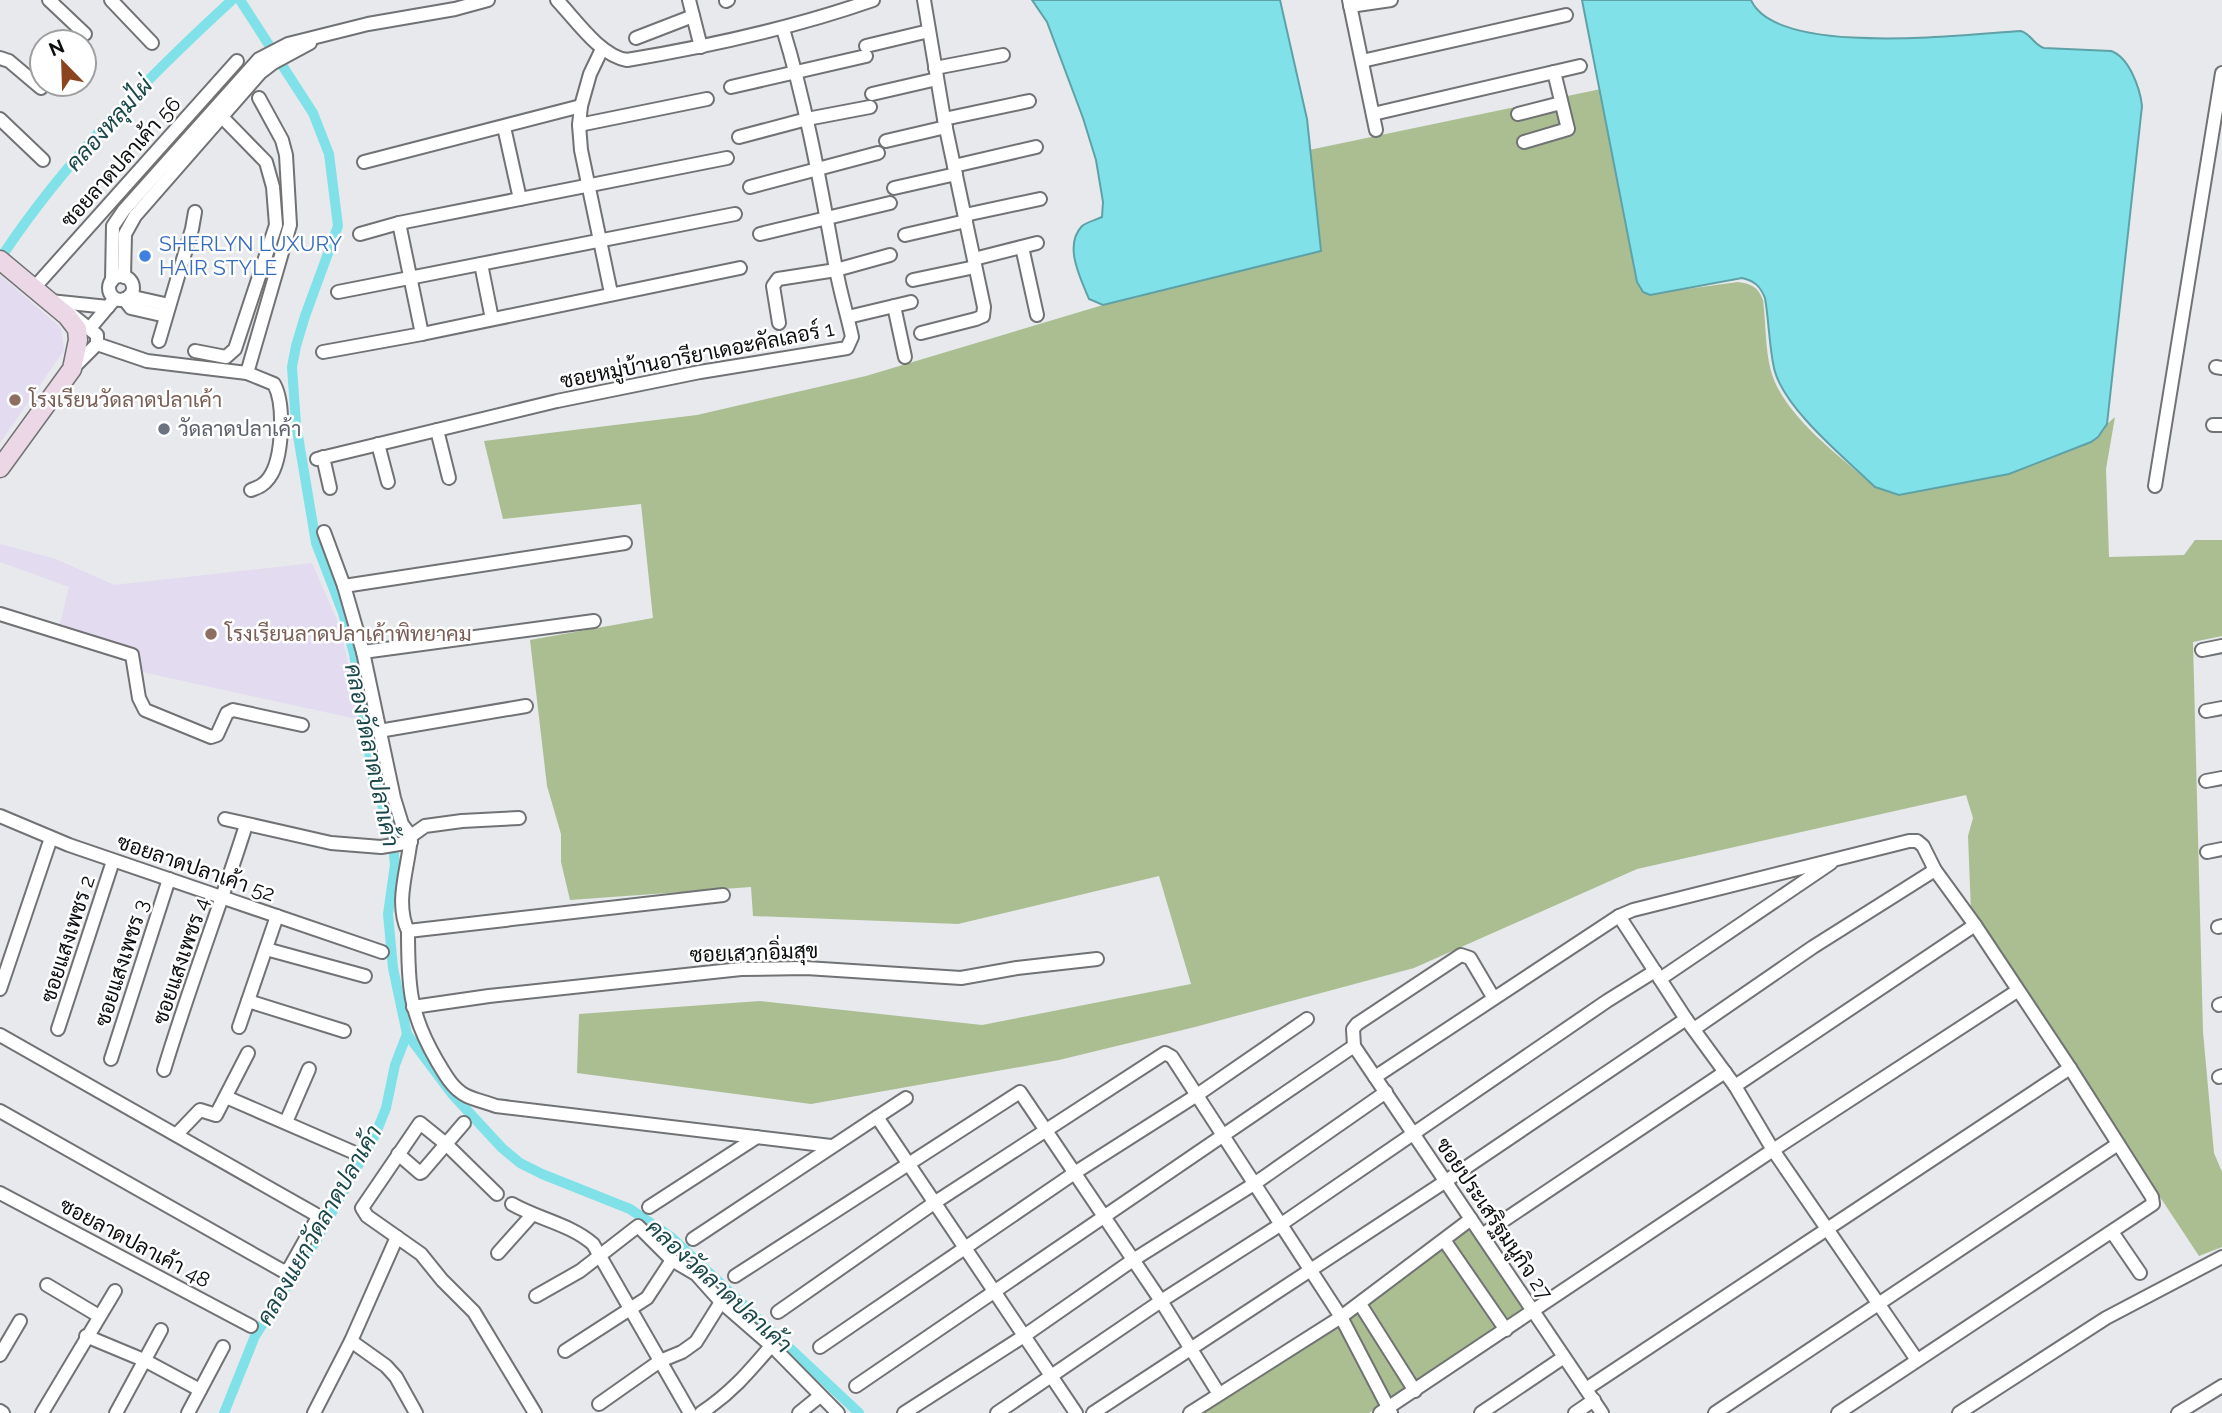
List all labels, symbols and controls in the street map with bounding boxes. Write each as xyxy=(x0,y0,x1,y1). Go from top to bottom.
north arrow xyxy=(28,28,98,98)
text: N xyxy=(45,34,67,60)
water label: คลองหลุมไผ่ xyxy=(58,69,161,178)
street label: ซอยลาดปลาเค้า 56 xyxy=(55,91,186,232)
place label: SHERLYN LUXURY HAIR STYLE xyxy=(159,231,343,280)
marker: SHERLYN LUXURY HAIR STYLE xyxy=(137,248,153,264)
street label: ซอยหมู่บ้านอารียาเดอะคัลเลอร์ 1 xyxy=(558,315,836,396)
place label: โรงเรียนวัดลาดปลาเค้า xyxy=(28,387,222,412)
marker: โรงเรียนวัดลาดปลาเค้า xyxy=(7,392,23,408)
place label: วัดลาดปลาเค้า xyxy=(178,416,301,441)
marker: วัดลาดปลาเค้า xyxy=(156,421,172,437)
place label: โรงเรียนลาดปลาเค้าพิทยาคม xyxy=(224,621,472,646)
marker: โรงเรียนลาดปลาเค้าพิทยาคม xyxy=(203,626,219,642)
water label: คลองวัดลาดปลาเค้า xyxy=(340,661,405,849)
street label: ซอยลาดปลาเค้า 52 xyxy=(114,829,278,906)
street label: ซอยแสงเพชร 2 xyxy=(35,872,100,1005)
street label: ซอยแสงเพชร 4 xyxy=(147,894,214,1028)
street label: ซอยแสงเพชร 3 xyxy=(89,896,154,1030)
street label: ซอยเสวกอิ่มสุข xyxy=(689,932,819,969)
water label: คลองแยกวัดลาดปลาเค้า xyxy=(250,1120,387,1329)
street label: ซอยประเสริฐมนูกิจ 27 xyxy=(1428,1133,1558,1307)
street label: ซอยลาดปลาเค้า 48 xyxy=(56,1192,215,1293)
water label: คลองวัดลาดปลาเค้า xyxy=(641,1213,798,1358)

